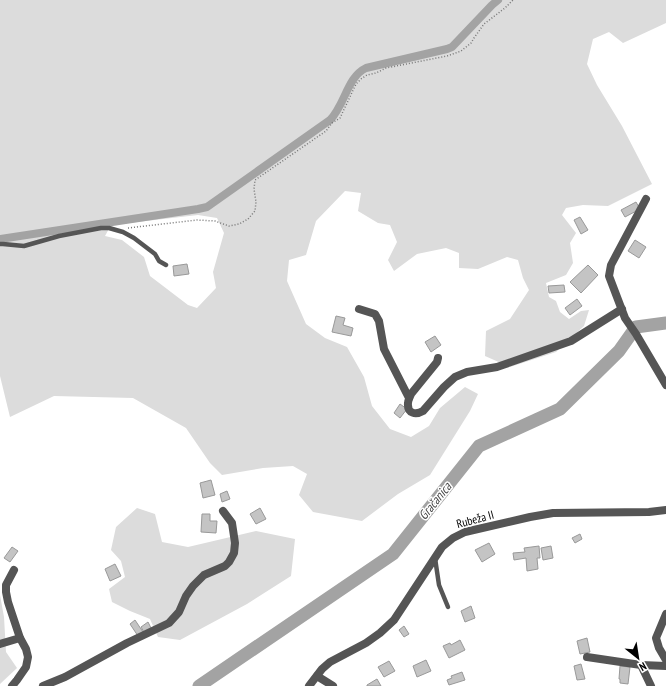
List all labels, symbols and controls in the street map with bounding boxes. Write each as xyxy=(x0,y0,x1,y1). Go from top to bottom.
water label: Gračanica xyxy=(415,478,456,523)
street label: Rubeža II xyxy=(455,507,495,531)
north arrow xyxy=(618,638,658,678)
text: N xyxy=(637,659,649,674)

